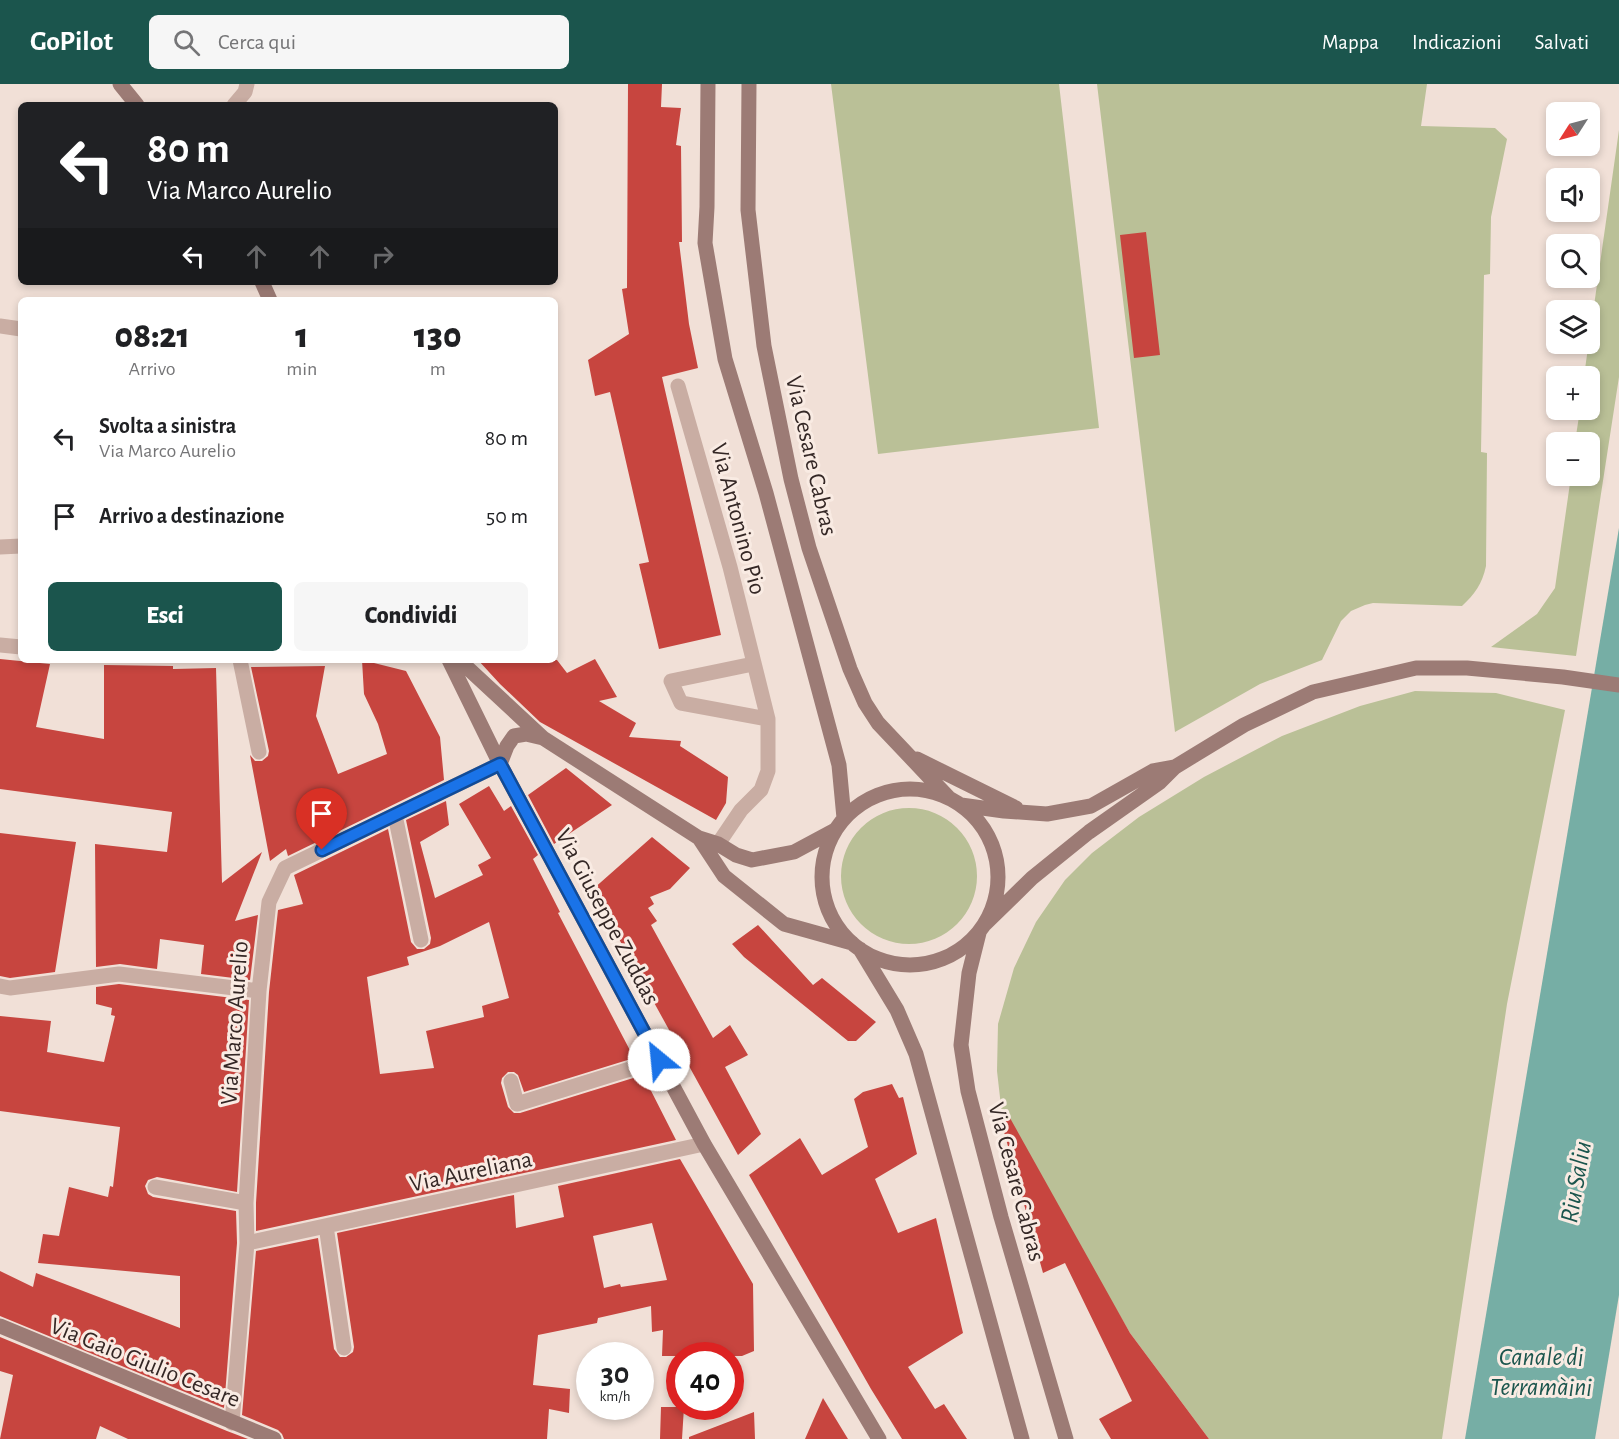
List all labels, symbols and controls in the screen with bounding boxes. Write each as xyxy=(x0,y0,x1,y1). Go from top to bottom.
search box xyxy=(149,15,569,69)
icon: search xyxy=(170,26,203,59)
text: GoPilot xyxy=(30,28,113,56)
text: Cerca qui xyxy=(218,31,296,53)
text: Mappa xyxy=(1322,32,1379,53)
text: Indicazioni xyxy=(1412,32,1502,53)
text: Salvati xyxy=(1535,32,1589,53)
north arrow xyxy=(1546,102,1600,156)
map controls xyxy=(1546,102,1600,486)
icon: left xyxy=(48,126,126,204)
text: 80 m xyxy=(147,128,230,170)
button: sound xyxy=(1546,168,1600,222)
text: Via Marco Aurelio xyxy=(147,177,332,204)
button: search xyxy=(1546,234,1600,288)
icon: left xyxy=(177,240,210,273)
icon: ahead xyxy=(240,240,273,273)
icon: ahead xyxy=(303,240,336,273)
icon: right xyxy=(366,240,399,273)
button: layers xyxy=(1546,300,1600,354)
text: 08:21 xyxy=(114,318,190,354)
text: 1 xyxy=(295,318,308,354)
text: 130 xyxy=(414,318,462,354)
text: Arrivo xyxy=(129,359,176,379)
text: min xyxy=(286,359,317,379)
text: m xyxy=(430,359,446,379)
button: + xyxy=(1546,366,1600,420)
street label: Via Cesare Cabras xyxy=(781,374,841,538)
text: Svolta a sinistra xyxy=(99,415,236,437)
icon: left xyxy=(48,422,81,455)
text: 80 m xyxy=(485,427,528,449)
button: − xyxy=(1546,432,1600,486)
text: Via Marco Aurelio xyxy=(99,441,236,461)
street label: Via Antonino Pio xyxy=(706,441,770,597)
icon: arrive xyxy=(48,500,81,533)
text: Arrivo a destinazione xyxy=(99,505,284,527)
text: 50 m xyxy=(486,505,528,527)
button: Esci xyxy=(48,582,282,651)
button: Condividi xyxy=(294,582,528,651)
pin xyxy=(296,788,347,850)
icon: arrive xyxy=(305,797,338,830)
street label: Via Giuseppe Zuddas xyxy=(550,825,664,1009)
street label: Via Marco Aurelio xyxy=(217,940,253,1106)
position arrow xyxy=(627,1028,691,1092)
street label: Via Cesare Cabras xyxy=(983,1100,1049,1264)
water label: Riu Saliu xyxy=(1556,1139,1596,1225)
street label: Via Aureliana xyxy=(408,1147,534,1197)
street label: Via Gaio Giulio Cesare xyxy=(47,1314,243,1412)
speed limit sign: 40 xyxy=(666,1342,744,1420)
water label: Canale di Terramàini xyxy=(1490,1344,1592,1400)
text: 30 xyxy=(601,1359,629,1389)
text: km/h xyxy=(600,1389,630,1404)

